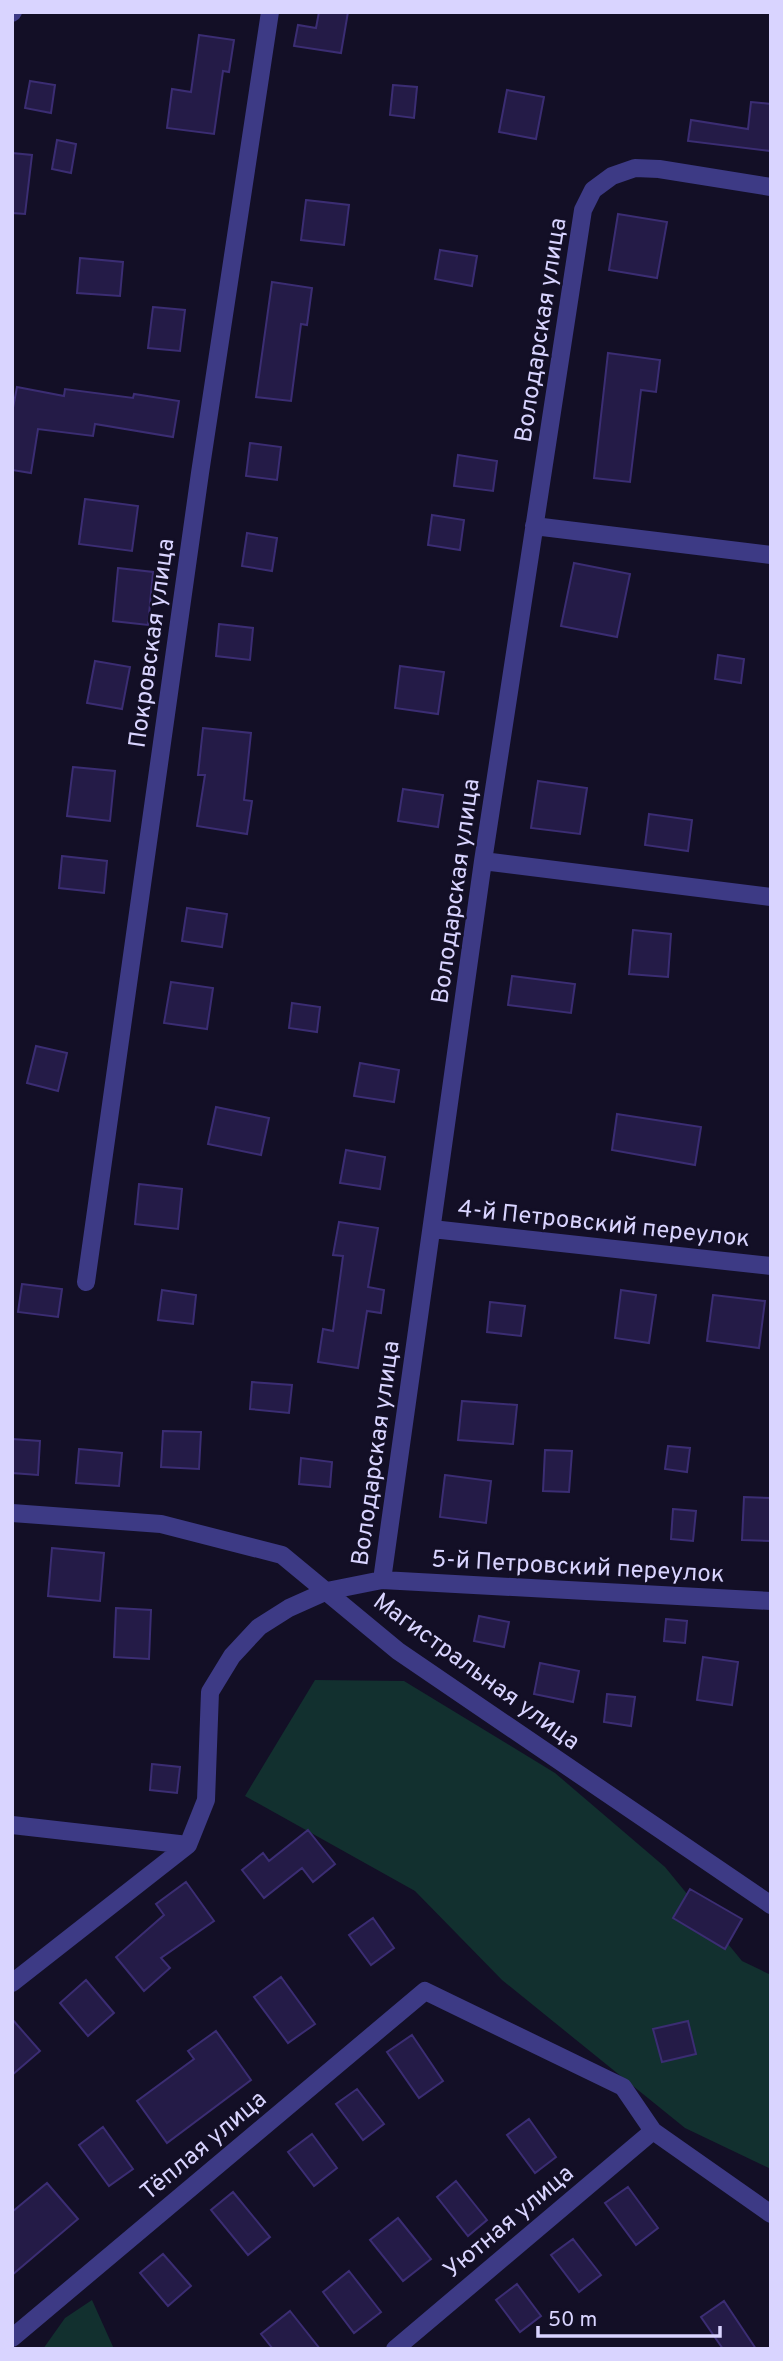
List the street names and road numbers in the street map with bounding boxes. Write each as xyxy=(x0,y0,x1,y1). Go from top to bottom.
street label: Володарская улица xyxy=(509,216,575,445)
street label: Покровская улица xyxy=(123,537,183,750)
street label: Володарская улица xyxy=(426,777,488,1006)
street label: 4-й Петровский переулок xyxy=(456,1195,751,1255)
street label: Володарская улица xyxy=(346,1339,408,1568)
street label: 5-й Петровский переулок xyxy=(430,1545,725,1591)
street label: Магистральная улица xyxy=(366,1587,585,1758)
street label: Тёплая улица xyxy=(135,2085,273,2208)
street label: Уютная улица xyxy=(438,2159,581,2286)

